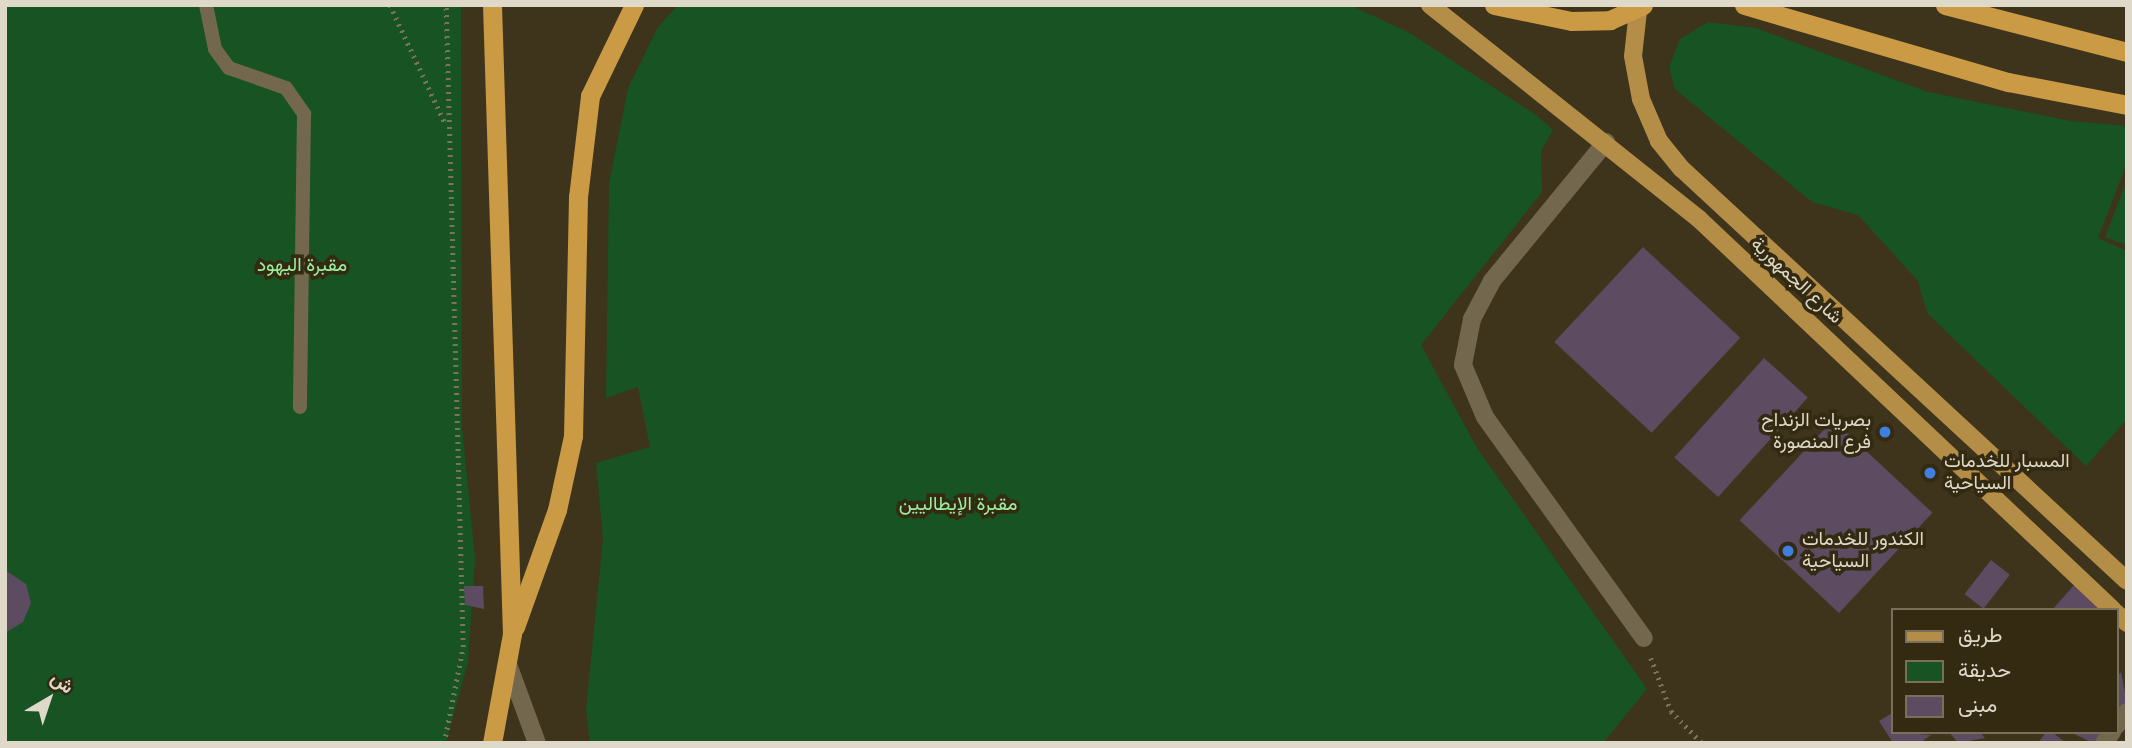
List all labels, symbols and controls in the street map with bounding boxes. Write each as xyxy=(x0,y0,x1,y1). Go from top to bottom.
street label: شارع الجمهورية xyxy=(1746,233,1846,329)
park label: مقبرة اليهود xyxy=(257,255,347,277)
place label: بصريات الزنداح فرع المنصورة xyxy=(1761,410,1871,454)
marker: بصريات الزنداح فرع المنصورة xyxy=(1877,424,1893,440)
place label: المسبار للخدمات السياحية xyxy=(1944,451,2070,495)
marker: المسبار للخدمات السياحية xyxy=(1922,465,1938,481)
park label: مقبرة الإيطاليين xyxy=(899,494,1017,516)
place label: الكندور للخدمات السياحية xyxy=(1802,529,1924,573)
marker: الكندور للخدمات السياحية xyxy=(1780,543,1796,559)
legend xyxy=(1890,608,2118,734)
text: طريق xyxy=(1958,623,2003,647)
text: حديقة xyxy=(1958,658,2011,682)
north arrow xyxy=(14,664,84,734)
text: ش xyxy=(46,667,78,698)
text: مبنى xyxy=(1958,693,1997,717)

